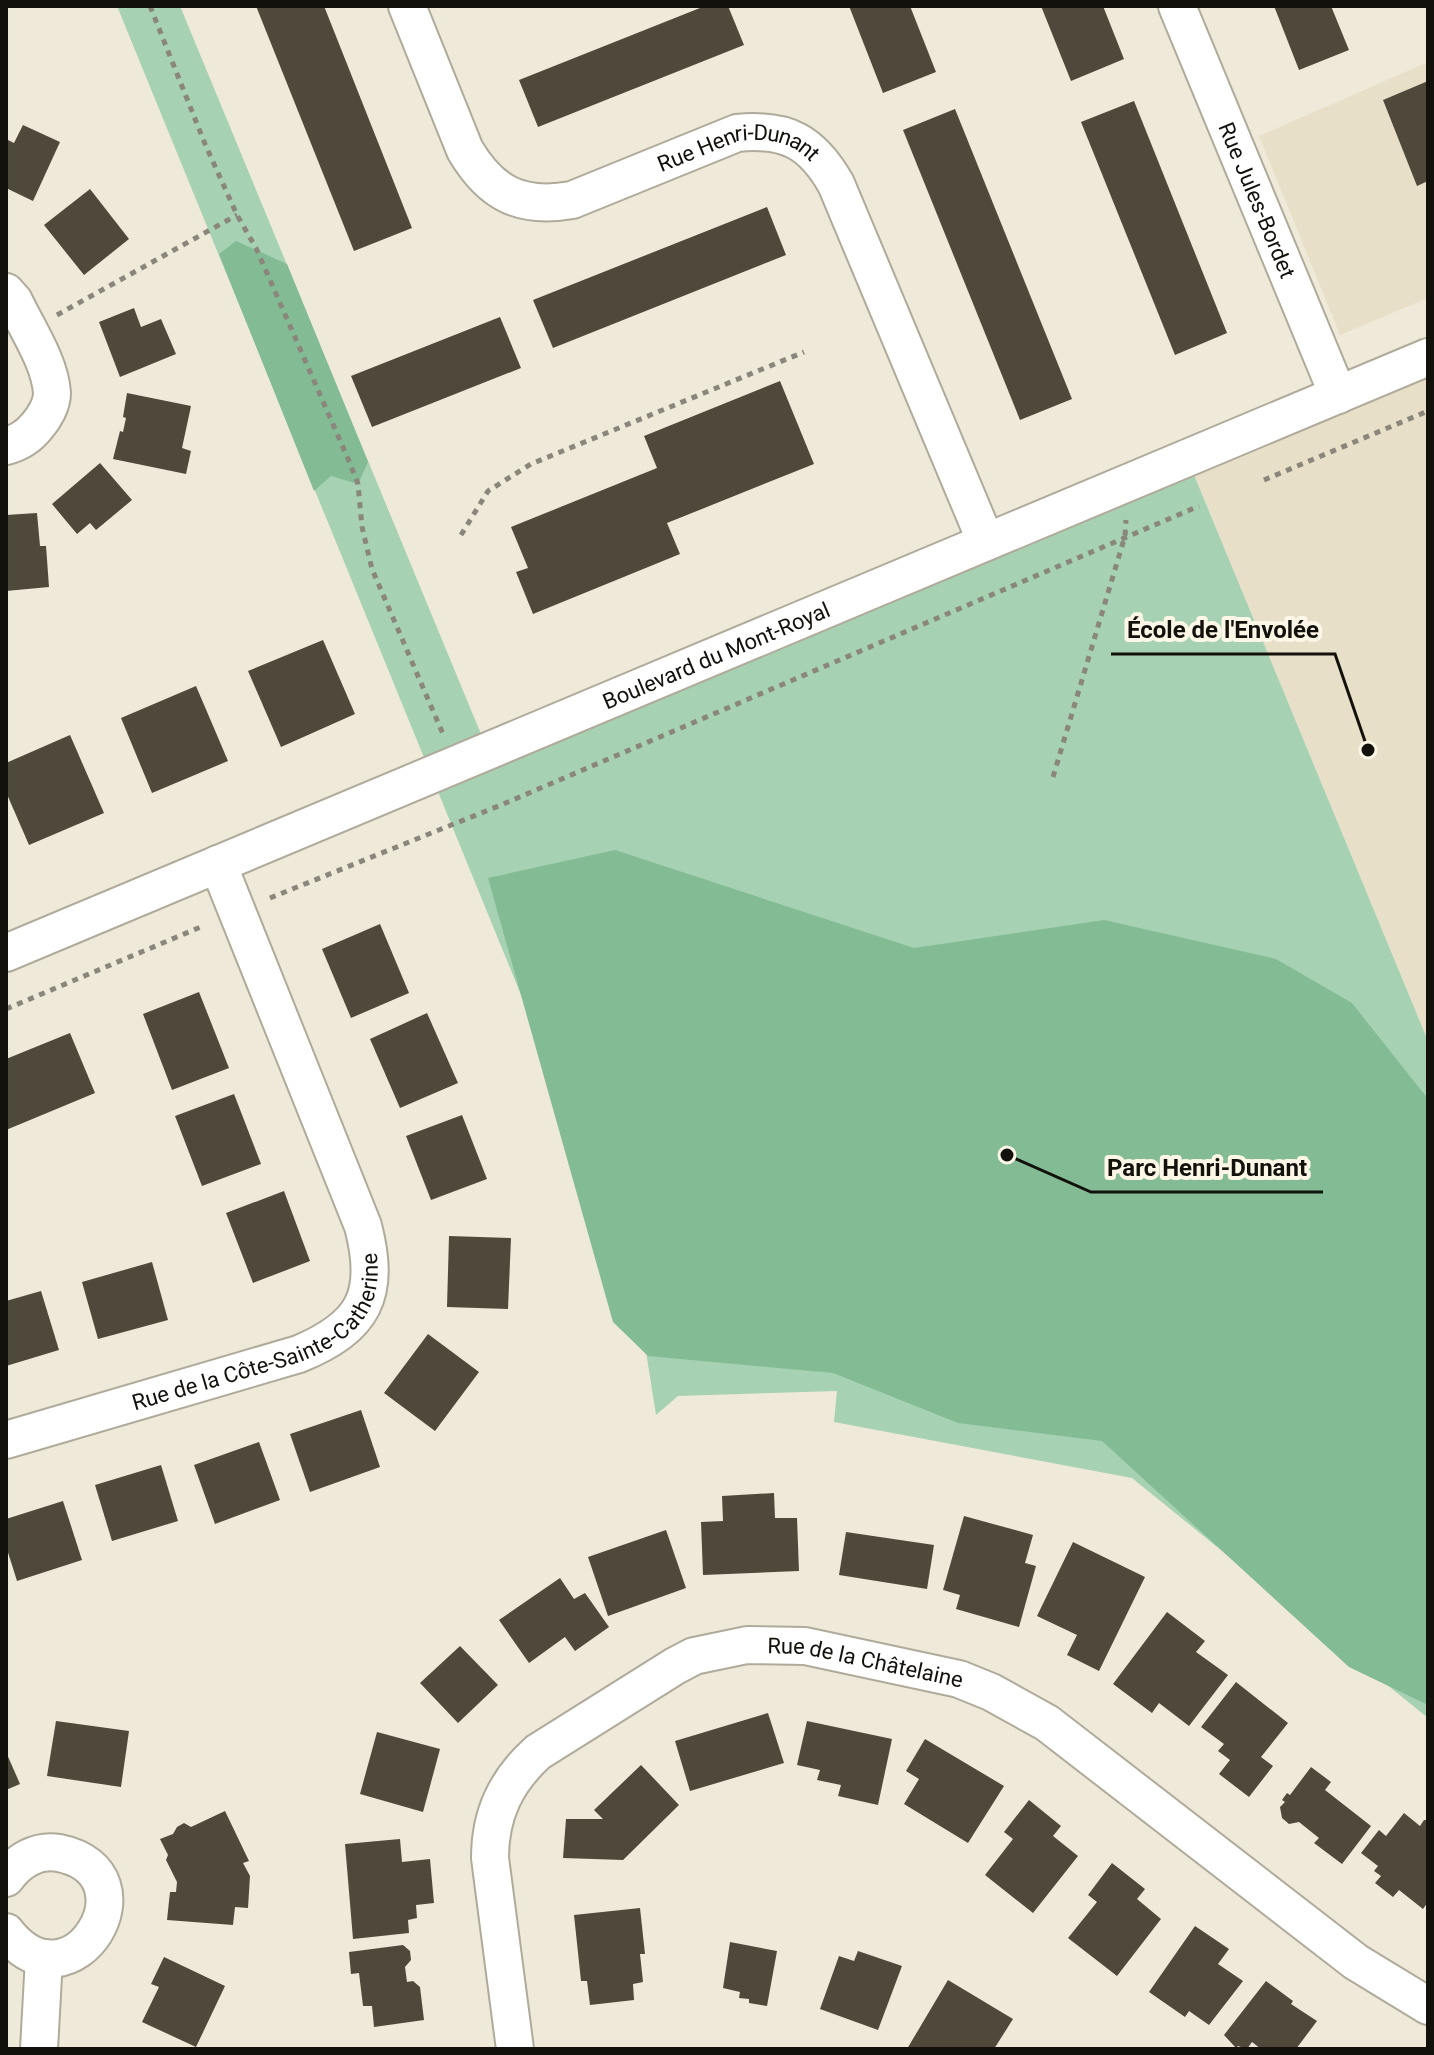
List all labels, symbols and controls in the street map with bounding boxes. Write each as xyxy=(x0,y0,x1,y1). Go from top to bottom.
street label: Rue Jules-Bordet xyxy=(1214,118,1301,282)
text: Rue Henri-Dunant xyxy=(654,119,825,177)
street label: Rue Henri-Dunant xyxy=(650,150,822,182)
street label: Boulevard du Mont-Royal xyxy=(599,597,833,714)
callout: École de l'Envolée xyxy=(1111,606,1335,654)
text: École de l'Envolée xyxy=(1127,616,1319,644)
callout: Parc Henri-Dunant xyxy=(1091,1144,1323,1192)
text: Parc Henri-Dunant xyxy=(1107,1154,1307,1182)
street label: Rue de la Côte-Sainte-Catherine xyxy=(129,1252,382,1415)
street label: Rue de la Châtelaine xyxy=(767,1633,965,1692)

